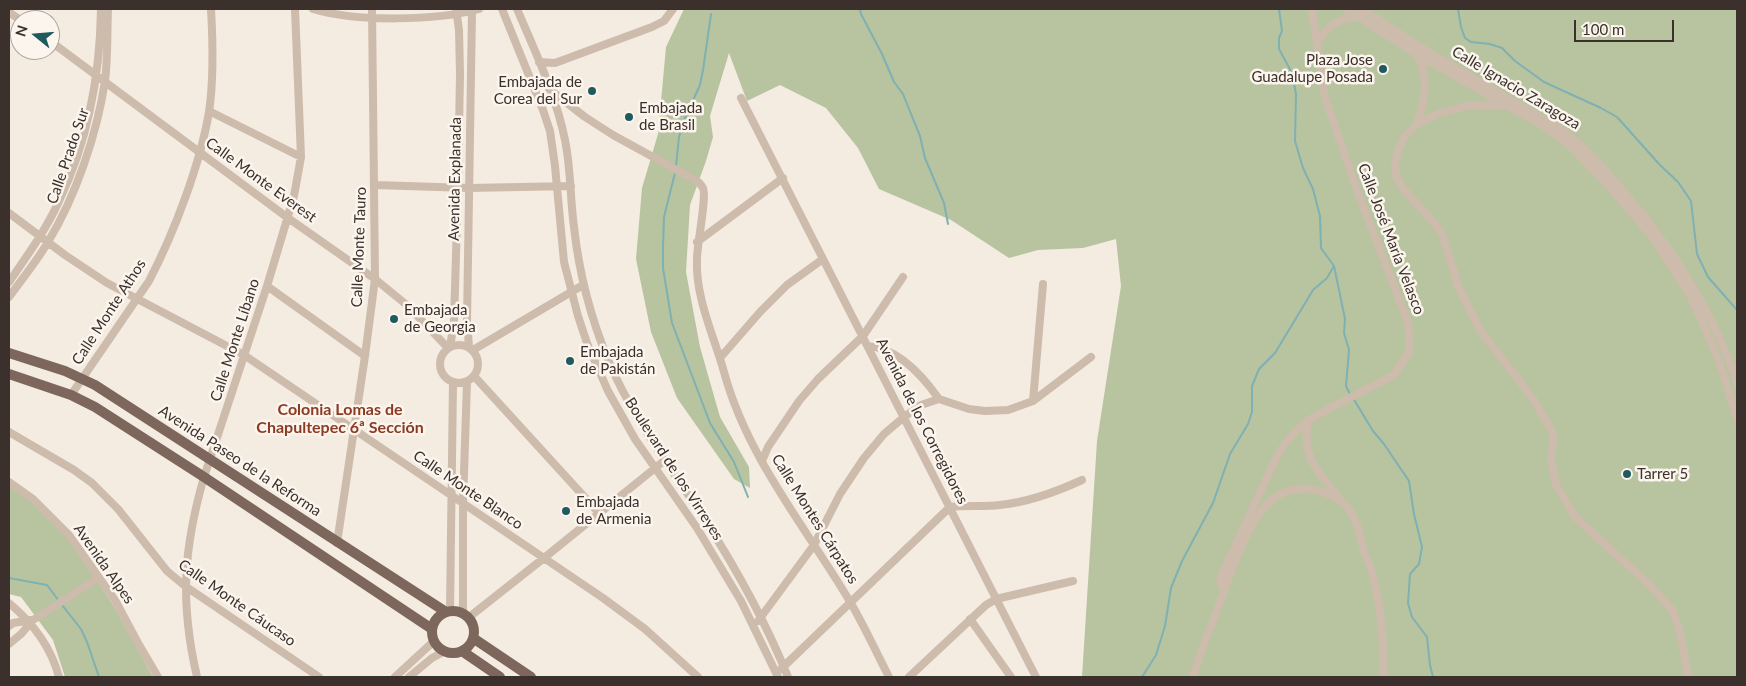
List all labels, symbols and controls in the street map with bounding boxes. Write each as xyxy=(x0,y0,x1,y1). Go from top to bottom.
north arrow xyxy=(10,10,60,60)
scale bar xyxy=(1576,10,1676,42)
text: 100 m xyxy=(1582,20,1624,38)
text: N xyxy=(11,23,31,38)
street label: Calle Ignacio Zaragoza xyxy=(1449,43,1583,133)
place label: Plaza Jose Guadalupe Posada xyxy=(1252,51,1373,86)
marker: Plaza Jose Guadalupe Posada xyxy=(1377,63,1389,75)
place label: Embajada de Corea del Sur xyxy=(494,73,582,108)
marker: Embajada de Corea del Sur xyxy=(586,85,598,97)
place label: Embajada de Brasil xyxy=(639,99,703,134)
street label: Calle Prado Sur xyxy=(43,106,93,206)
marker: Embajada de Brasil xyxy=(623,111,635,123)
street label: Avenida Explanada xyxy=(445,117,465,241)
street label: Calle Monte Everest xyxy=(202,134,320,226)
street label: Calle José María Velasco xyxy=(1354,161,1428,317)
street label: Calle Monte Tauro xyxy=(348,186,370,308)
street label: Calle Monte Athos xyxy=(68,256,150,368)
street label: Calle Monte Líbano xyxy=(207,276,263,404)
place label: Embajada de Georgia xyxy=(404,301,476,336)
marker: Embajada de Georgia xyxy=(388,313,400,325)
street label: Avenida de los Corregidores xyxy=(872,335,972,507)
place label: Embajada de Pakistán xyxy=(580,343,655,378)
marker: Embajada de Pakistán xyxy=(564,355,576,367)
street label: Boulevard de los Virreyes xyxy=(621,394,727,544)
district label: Colonia Lomas de Chapultepec 6ª Sección xyxy=(256,400,424,438)
street label: Avenida Paseo de la Reforma xyxy=(155,402,325,520)
street label: Calle Monte Blanco xyxy=(410,447,526,533)
street label: Calle Montes Cárpatos xyxy=(768,451,862,587)
place label: Tarrer 5 xyxy=(1637,465,1688,483)
marker: Tarrer 5 xyxy=(1621,468,1633,480)
place label: Embajada de Armenia xyxy=(576,493,651,528)
marker: Embajada de Armenia xyxy=(560,505,572,517)
street label: Avenida Alpes xyxy=(70,521,138,607)
street label: Calle Monte Cáucaso xyxy=(175,556,299,650)

